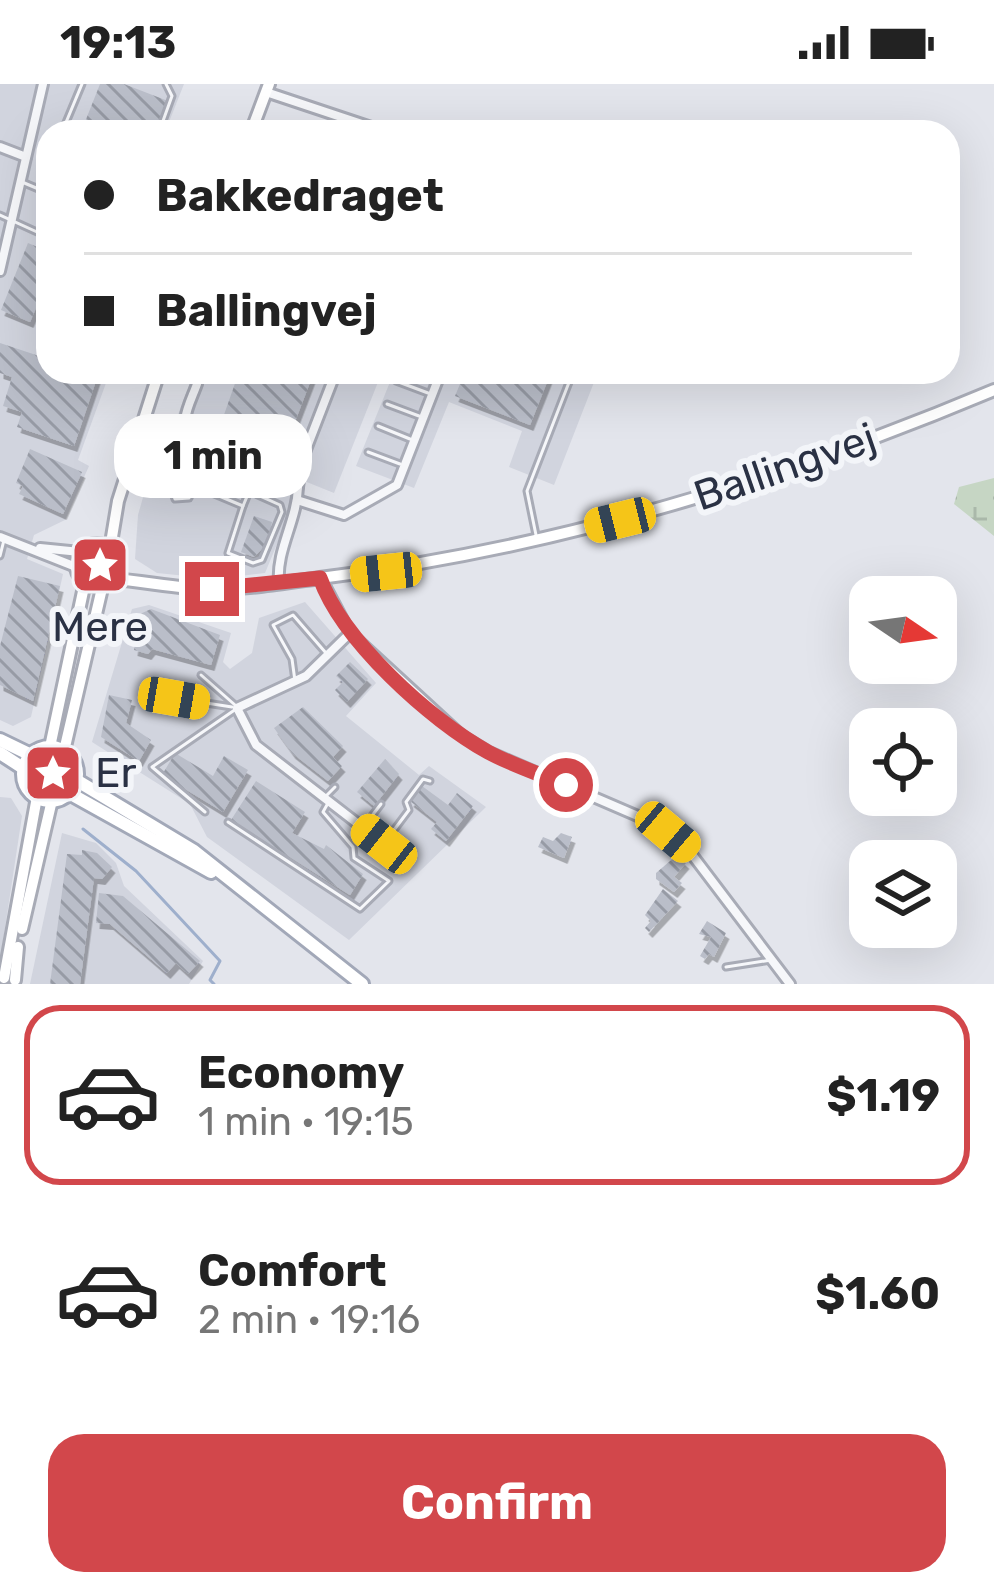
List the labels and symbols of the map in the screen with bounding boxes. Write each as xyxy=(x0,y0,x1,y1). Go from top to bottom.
street label: Ballingvej xyxy=(687,413,883,521)
callout: 1 min xyxy=(113,415,311,499)
car xyxy=(581,494,659,546)
place icon: Mere xyxy=(69,534,131,596)
car xyxy=(348,550,424,594)
route end xyxy=(185,562,239,616)
north arrow xyxy=(849,576,957,684)
place label: Mere xyxy=(52,602,148,652)
car xyxy=(135,674,213,722)
place icon: Er xyxy=(22,742,84,804)
place label: Er xyxy=(95,748,136,798)
route start xyxy=(539,758,593,812)
car xyxy=(629,795,707,869)
car xyxy=(345,808,423,880)

